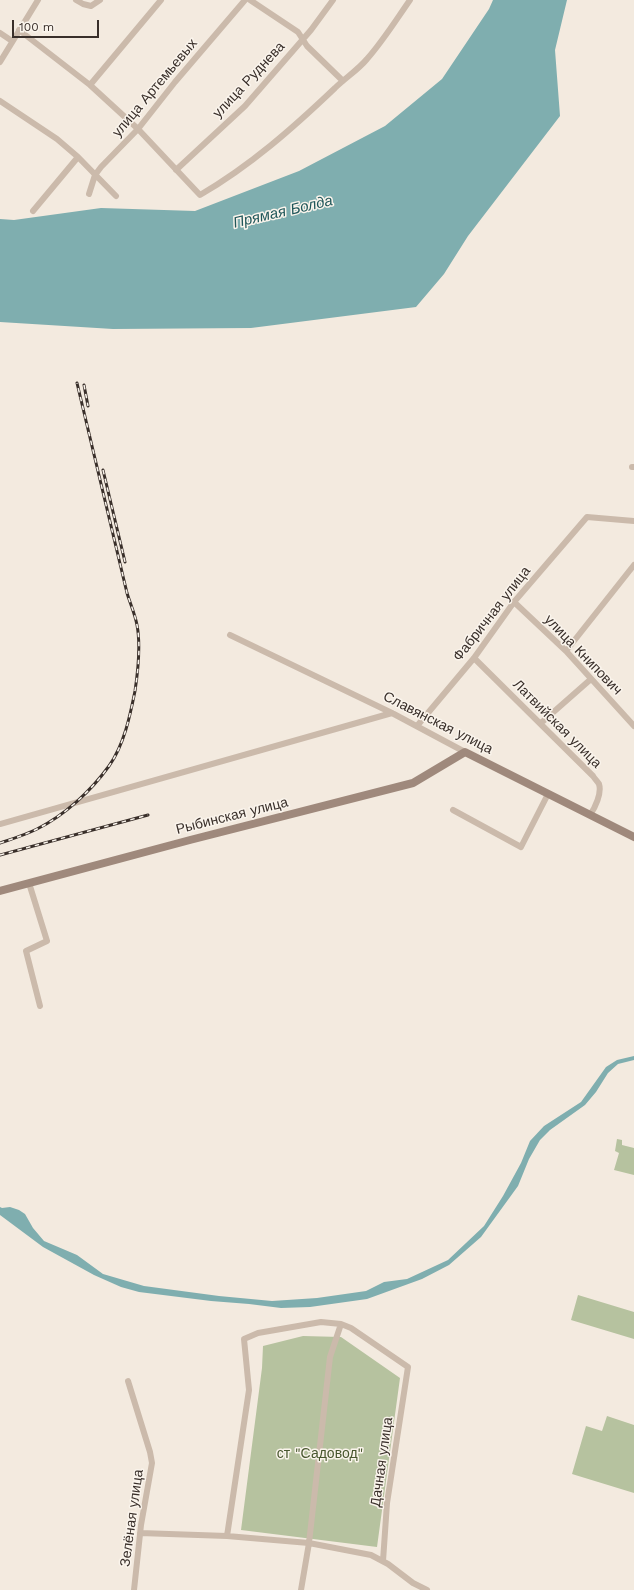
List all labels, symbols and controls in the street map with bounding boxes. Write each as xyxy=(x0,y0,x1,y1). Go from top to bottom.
scale bar xyxy=(14,12,101,38)
text: 100 m xyxy=(19,20,54,34)
street label: улица Артемьевых xyxy=(109,35,201,141)
street label: улица Руднева xyxy=(209,38,289,122)
water label: Прямая Болда xyxy=(231,192,335,232)
street label: Фабричная улица xyxy=(450,563,534,665)
street label: улица Книпович xyxy=(541,611,625,699)
street label: Латвийская улица xyxy=(509,676,605,772)
street label: Славянская улица xyxy=(380,688,496,758)
street label: Рыбинская улица xyxy=(174,794,290,838)
street label: Дачная улица xyxy=(367,1416,397,1508)
park label: ст "Садовод" xyxy=(277,1446,363,1462)
street label: Зелёная улица xyxy=(117,1468,147,1568)

